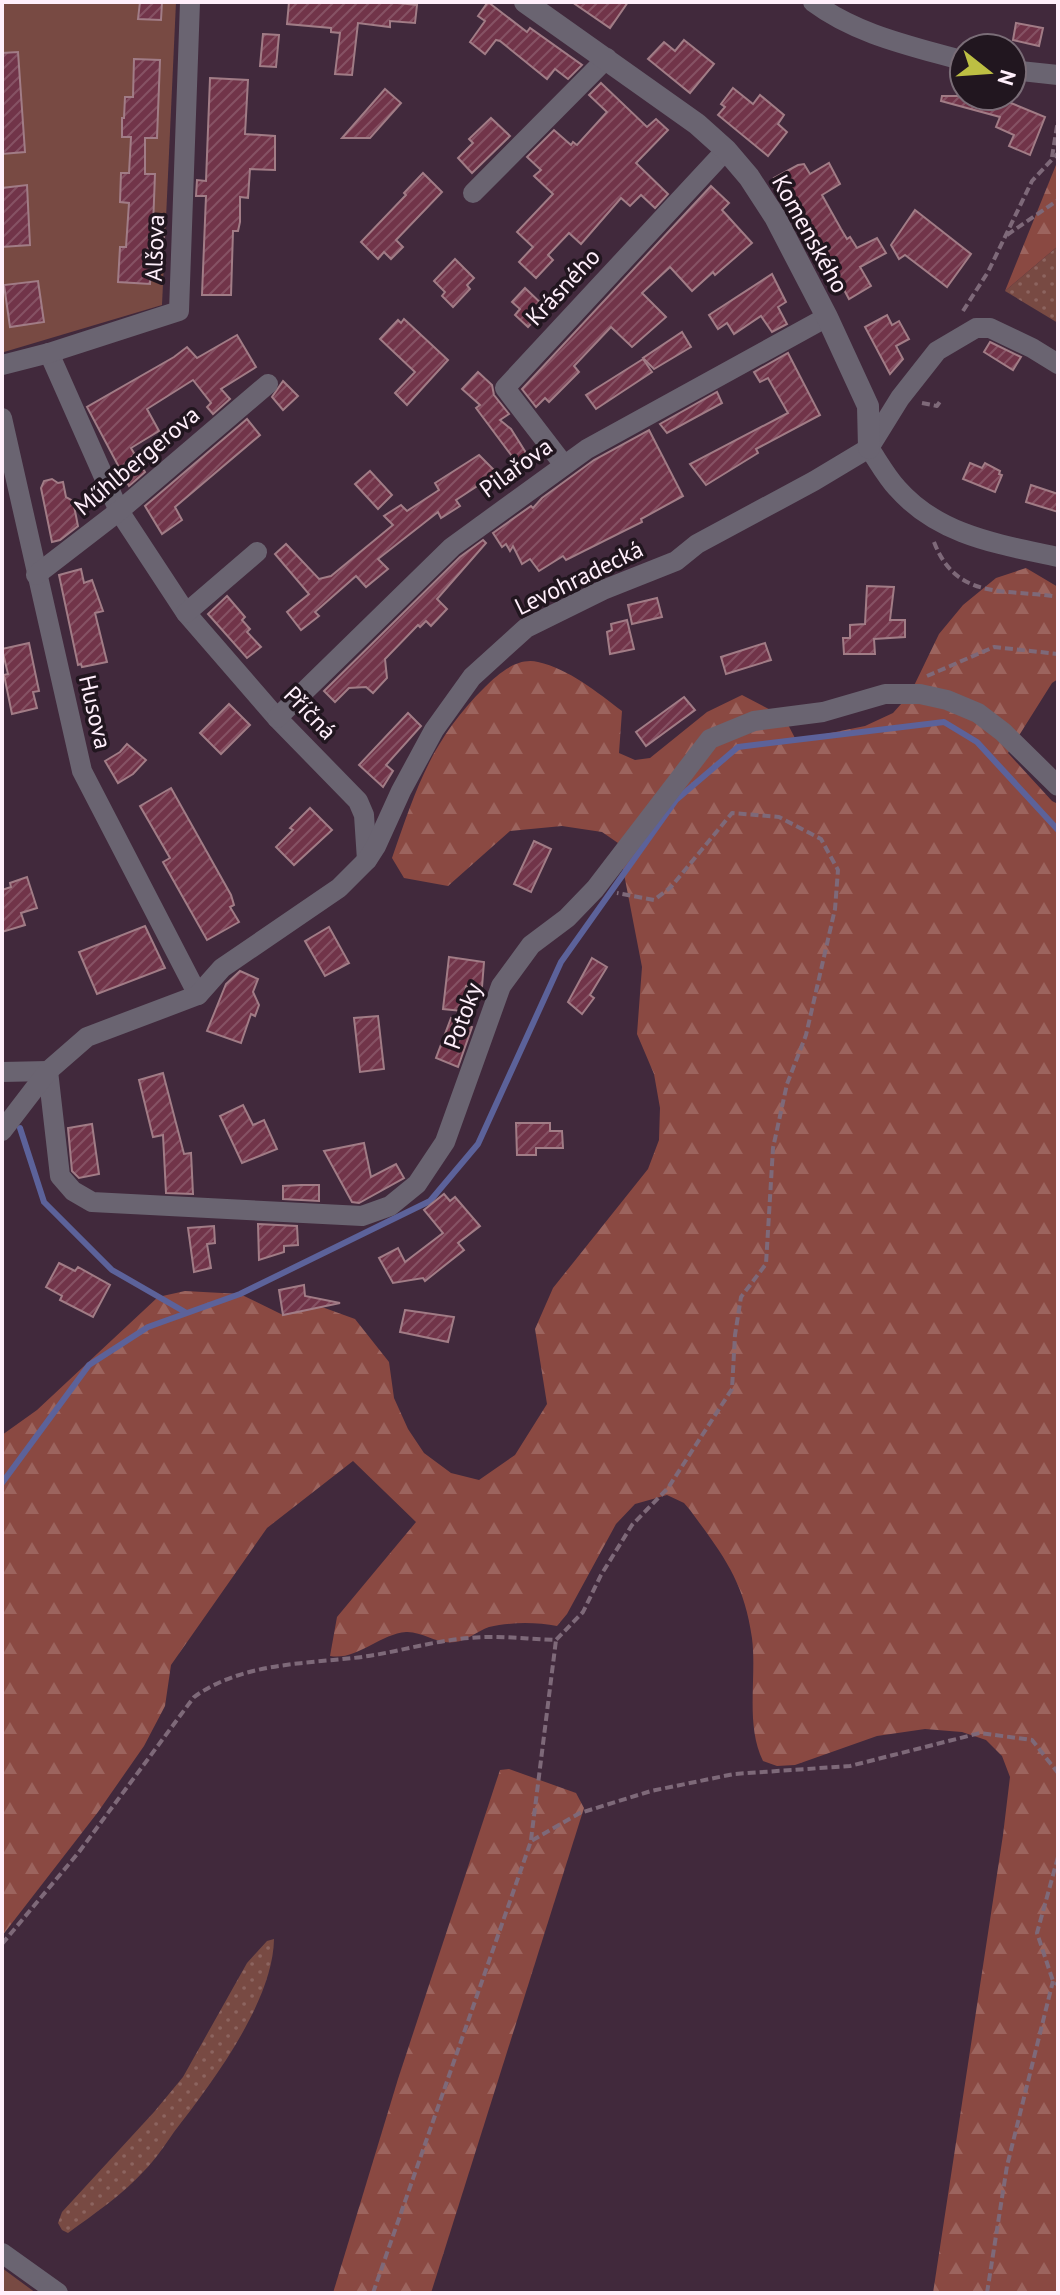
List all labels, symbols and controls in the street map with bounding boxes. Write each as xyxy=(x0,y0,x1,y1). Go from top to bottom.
north arrow xyxy=(948,32,1028,112)
text: N xyxy=(992,67,1023,89)
street label: Komenského xyxy=(765,169,856,298)
street label: Alšova xyxy=(138,214,171,282)
street label: Krásného xyxy=(519,241,607,332)
street label: Műhlbergerova xyxy=(67,399,206,522)
street label: Pilařova xyxy=(473,431,558,505)
street label: Levohradecká xyxy=(509,533,648,622)
street label: Husova xyxy=(72,672,119,752)
street label: Příčná xyxy=(277,679,343,746)
street label: Potoky xyxy=(436,978,489,1053)

